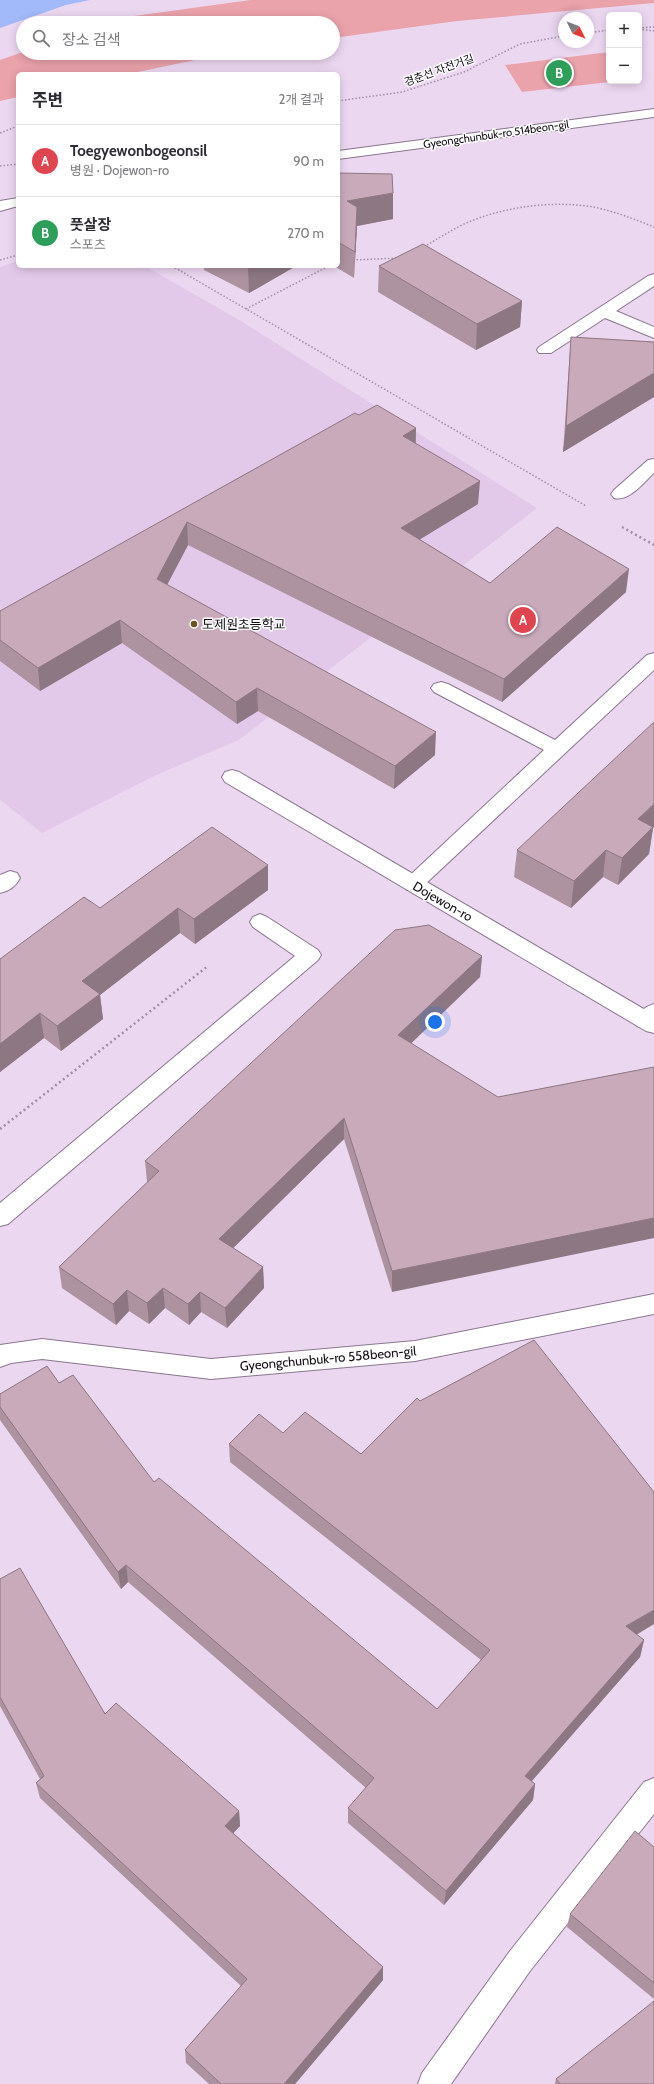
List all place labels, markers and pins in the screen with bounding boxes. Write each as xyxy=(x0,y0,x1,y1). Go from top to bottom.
pin: B xyxy=(546,58,572,88)
pin: A xyxy=(510,605,536,635)
place label: 도제원초등학교 xyxy=(202,616,286,632)
marker: 도제원초등학교 xyxy=(189,619,199,629)

